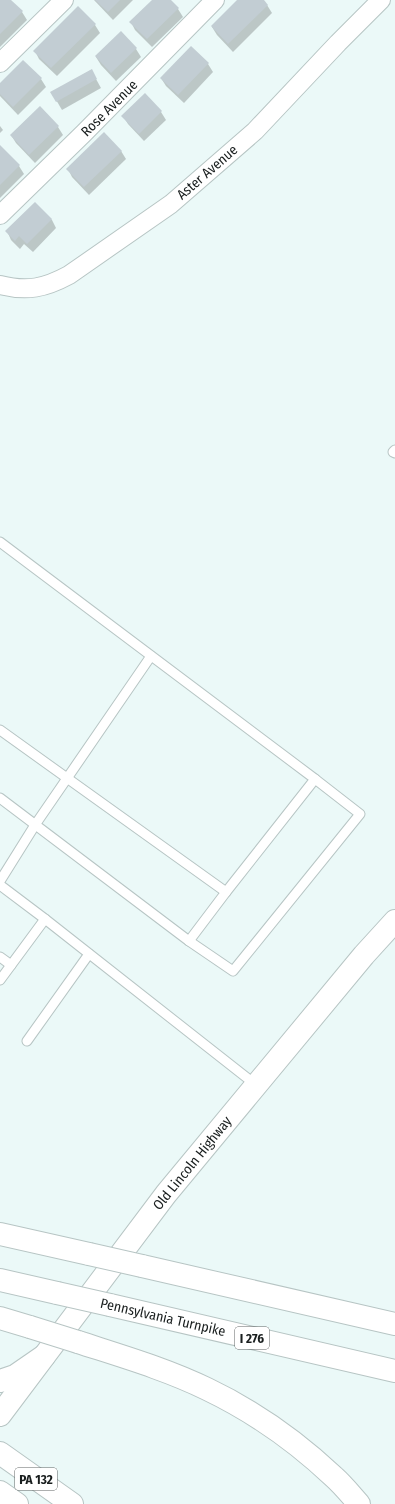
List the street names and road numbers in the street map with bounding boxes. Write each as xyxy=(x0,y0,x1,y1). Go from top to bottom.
street label: Rose Avenue xyxy=(78,76,141,140)
street label: Aster Avenue xyxy=(173,141,241,203)
street label: Old Lincoln Highway xyxy=(149,1112,236,1214)
street label: Pennsylvania Turnpike xyxy=(99,1295,227,1340)
road number: I 276 xyxy=(235,1327,269,1349)
road number: PA 132 xyxy=(15,1468,57,1490)

